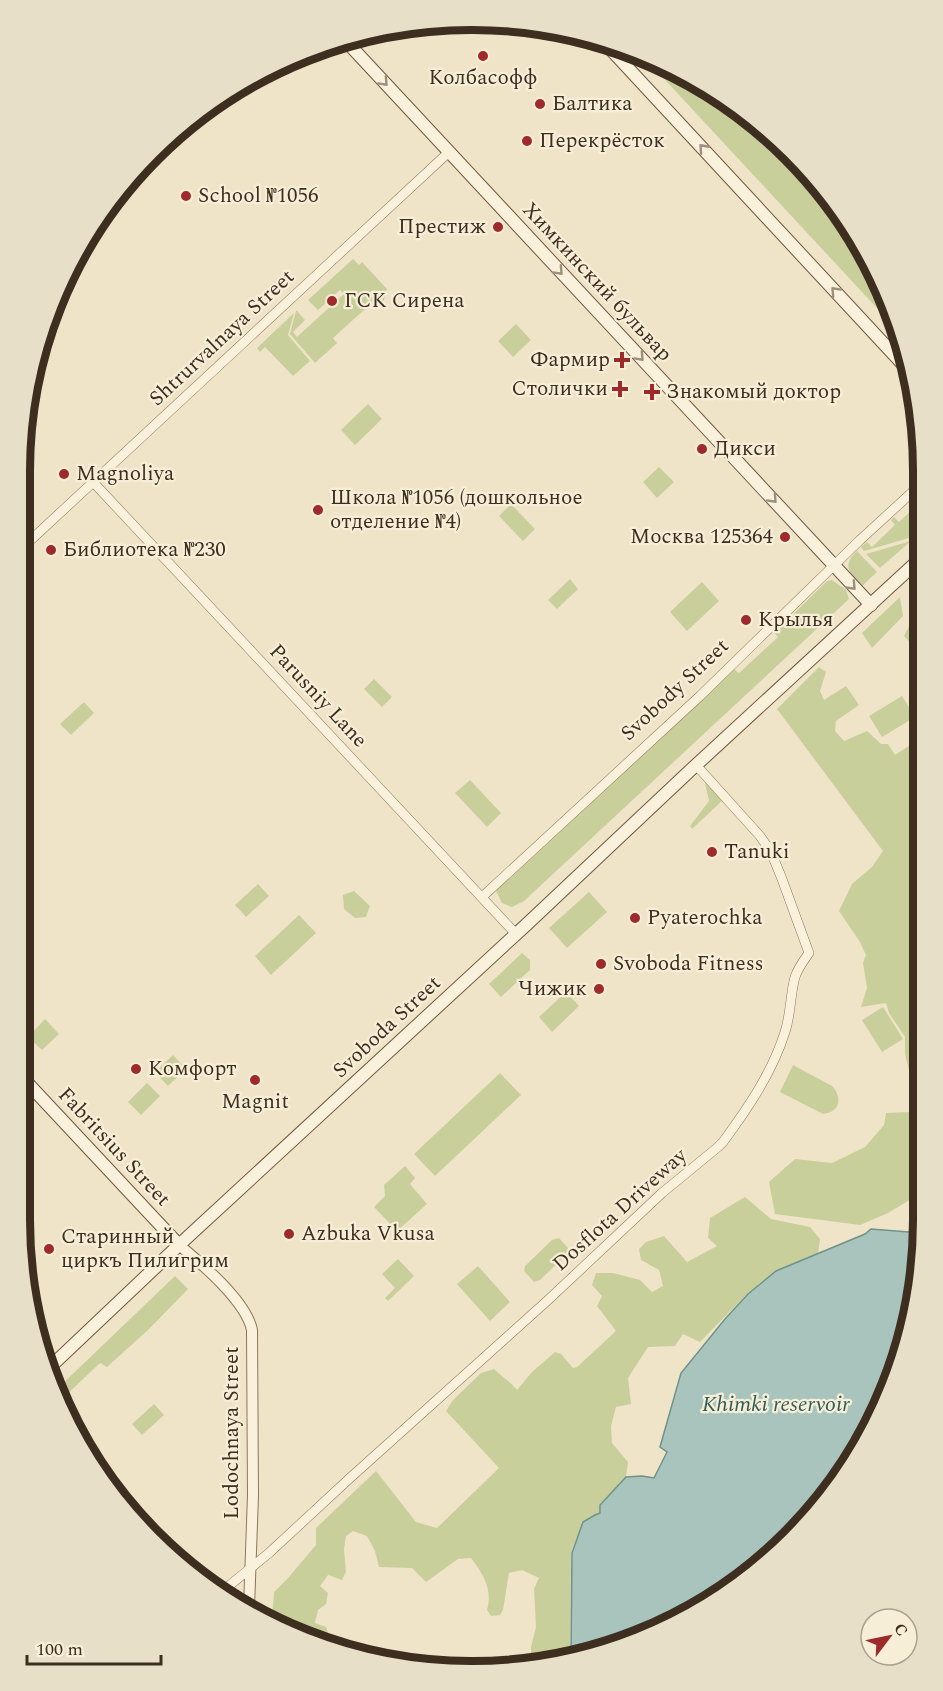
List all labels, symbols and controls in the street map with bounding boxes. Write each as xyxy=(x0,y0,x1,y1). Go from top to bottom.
marker: Колбасофф xyxy=(476,49,490,63)
place label: Колбасофф xyxy=(429,62,537,94)
one-way arrow xyxy=(377,75,388,85)
place label: Балтика xyxy=(552,88,633,120)
marker: Балтика xyxy=(533,97,547,111)
place label: Перекрёсток xyxy=(539,125,665,157)
marker: Перекрёсток xyxy=(520,134,534,148)
one-way arrow xyxy=(699,144,710,155)
place label: School №1056 xyxy=(198,180,319,212)
marker: School №1056 xyxy=(179,189,193,203)
street label: Химкинский бульвар xyxy=(514,195,680,369)
place label: Престиж xyxy=(398,211,486,243)
marker: Престиж xyxy=(491,220,505,234)
street label: Shtrurvalnaya Street xyxy=(142,262,302,414)
one-way arrow xyxy=(552,264,563,275)
place label: ГСК Сирена xyxy=(344,285,465,317)
one-way arrow xyxy=(831,288,842,298)
marker: ГСК Сирена xyxy=(325,294,339,308)
place label: Фармир xyxy=(531,344,610,376)
one-way arrow xyxy=(633,350,644,361)
marker: Фармир xyxy=(615,353,629,367)
place label: Столички xyxy=(512,373,608,405)
place label: Знакомый доктор xyxy=(666,376,841,408)
marker: Столички xyxy=(613,382,627,396)
marker: Знакомый доктор xyxy=(643,383,661,401)
place label: Дикси xyxy=(714,433,776,465)
marker: Дикси xyxy=(695,442,709,456)
place label: Magnoliya xyxy=(76,458,175,490)
marker: Magnoliya xyxy=(57,467,71,481)
place label: Школа №1056 (дошкольное отделение №4) xyxy=(330,482,583,538)
one-way arrow xyxy=(766,492,777,503)
marker: Школа №1056 (дошкольное отделение №4) xyxy=(311,503,325,517)
place label: Москва 125364 xyxy=(630,521,773,553)
marker: Москва 125364 xyxy=(778,530,792,544)
place label: Библиотека №230 xyxy=(63,534,226,566)
marker: Библиотека №230 xyxy=(44,543,58,557)
one-way arrow xyxy=(845,579,856,589)
place label: Крылья xyxy=(758,604,834,636)
marker: Крылья xyxy=(739,613,753,627)
street label: Svobody Street xyxy=(613,631,737,749)
street label: Parusniy Lane xyxy=(261,637,375,755)
place label: Tanuki xyxy=(724,836,789,868)
marker: Tanuki xyxy=(705,845,719,859)
place label: Pyaterochka xyxy=(647,902,763,934)
marker: Pyaterochka xyxy=(628,911,642,925)
place label: Svoboda Fitness xyxy=(613,948,764,980)
marker: Svoboda Fitness xyxy=(594,957,608,971)
street label: Svoboda Street xyxy=(325,968,449,1086)
place label: Чижик xyxy=(518,973,587,1005)
marker: Чижик xyxy=(592,982,606,996)
place label: Комфорт xyxy=(148,1053,237,1085)
marker: Комфорт xyxy=(129,1062,143,1076)
marker: Magnit xyxy=(248,1073,262,1087)
street label: Fabritsius Street xyxy=(50,1080,178,1214)
place label: Magnit xyxy=(221,1086,289,1118)
street label: Dosflota Driveway xyxy=(545,1140,695,1279)
place label: Azbuka Vkusa xyxy=(301,1218,436,1250)
place label: Старинный циркъ Пилигрим xyxy=(61,1221,229,1277)
marker: Azbuka Vkusa xyxy=(282,1227,296,1241)
marker: Старинный циркъ Пилигрим xyxy=(42,1242,56,1256)
street label: Lodochnaya Street xyxy=(216,1346,248,1520)
water label: Khimki reservoir xyxy=(702,1388,850,1421)
north arrow xyxy=(859,1607,919,1667)
text: С xyxy=(888,1618,914,1641)
scale bar xyxy=(27,1628,160,1666)
text: 100 m xyxy=(36,1636,83,1663)

